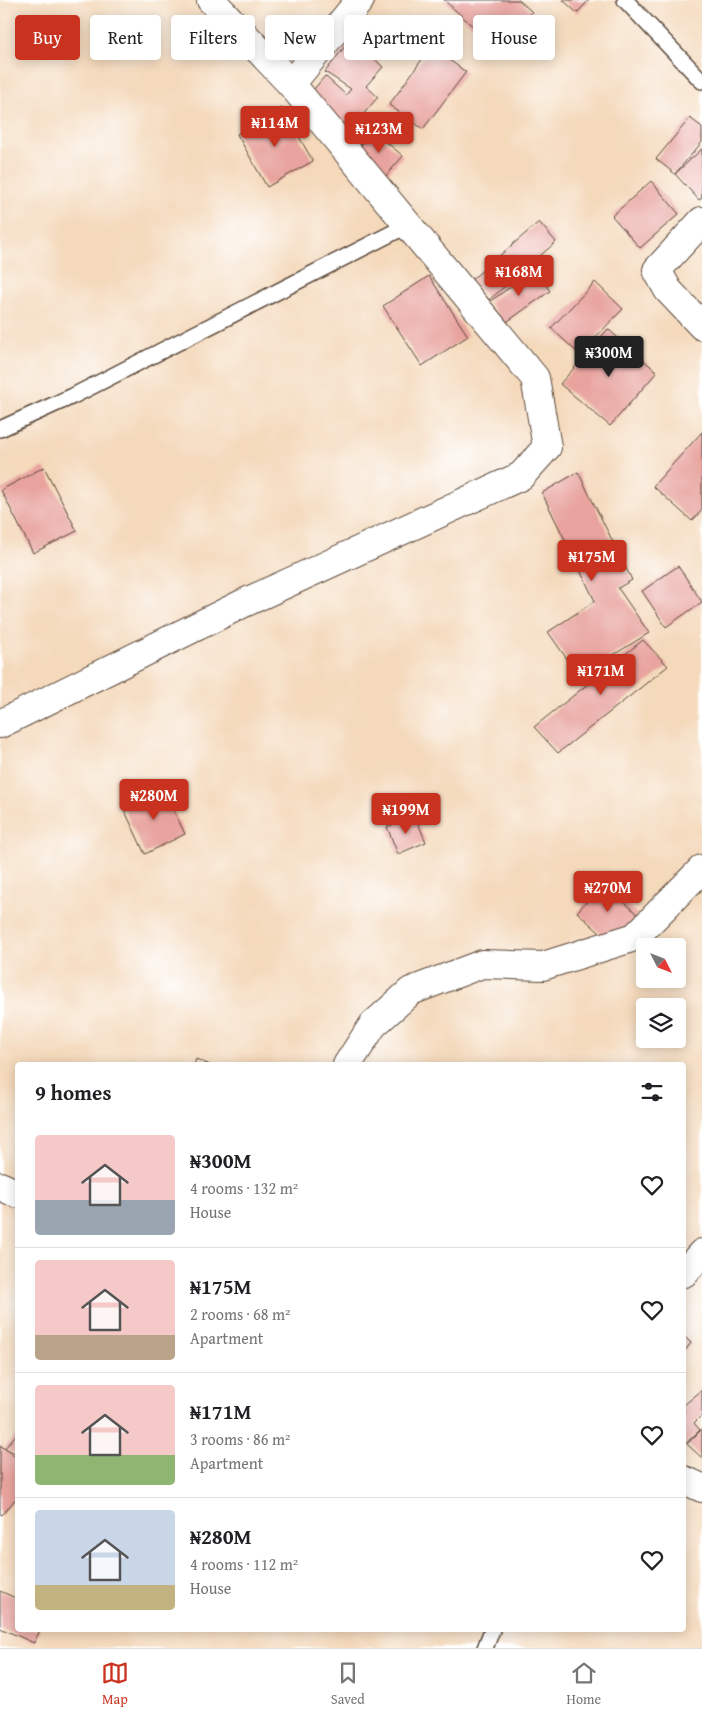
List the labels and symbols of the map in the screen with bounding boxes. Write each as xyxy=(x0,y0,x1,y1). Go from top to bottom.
pin: ₦114M xyxy=(240,106,310,148)
pin: ₦123M xyxy=(344,112,414,154)
pin: ₦168M xyxy=(484,254,554,297)
pin: ₦300M xyxy=(574,336,644,378)
pin: ₦175M xyxy=(557,540,627,582)
pin: ₦171M xyxy=(566,654,636,696)
pin: ₦280M xyxy=(119,778,189,821)
pin: ₦199M xyxy=(371,792,441,835)
pin: ₦270M xyxy=(573,870,643,913)
north arrow xyxy=(636,938,686,988)

